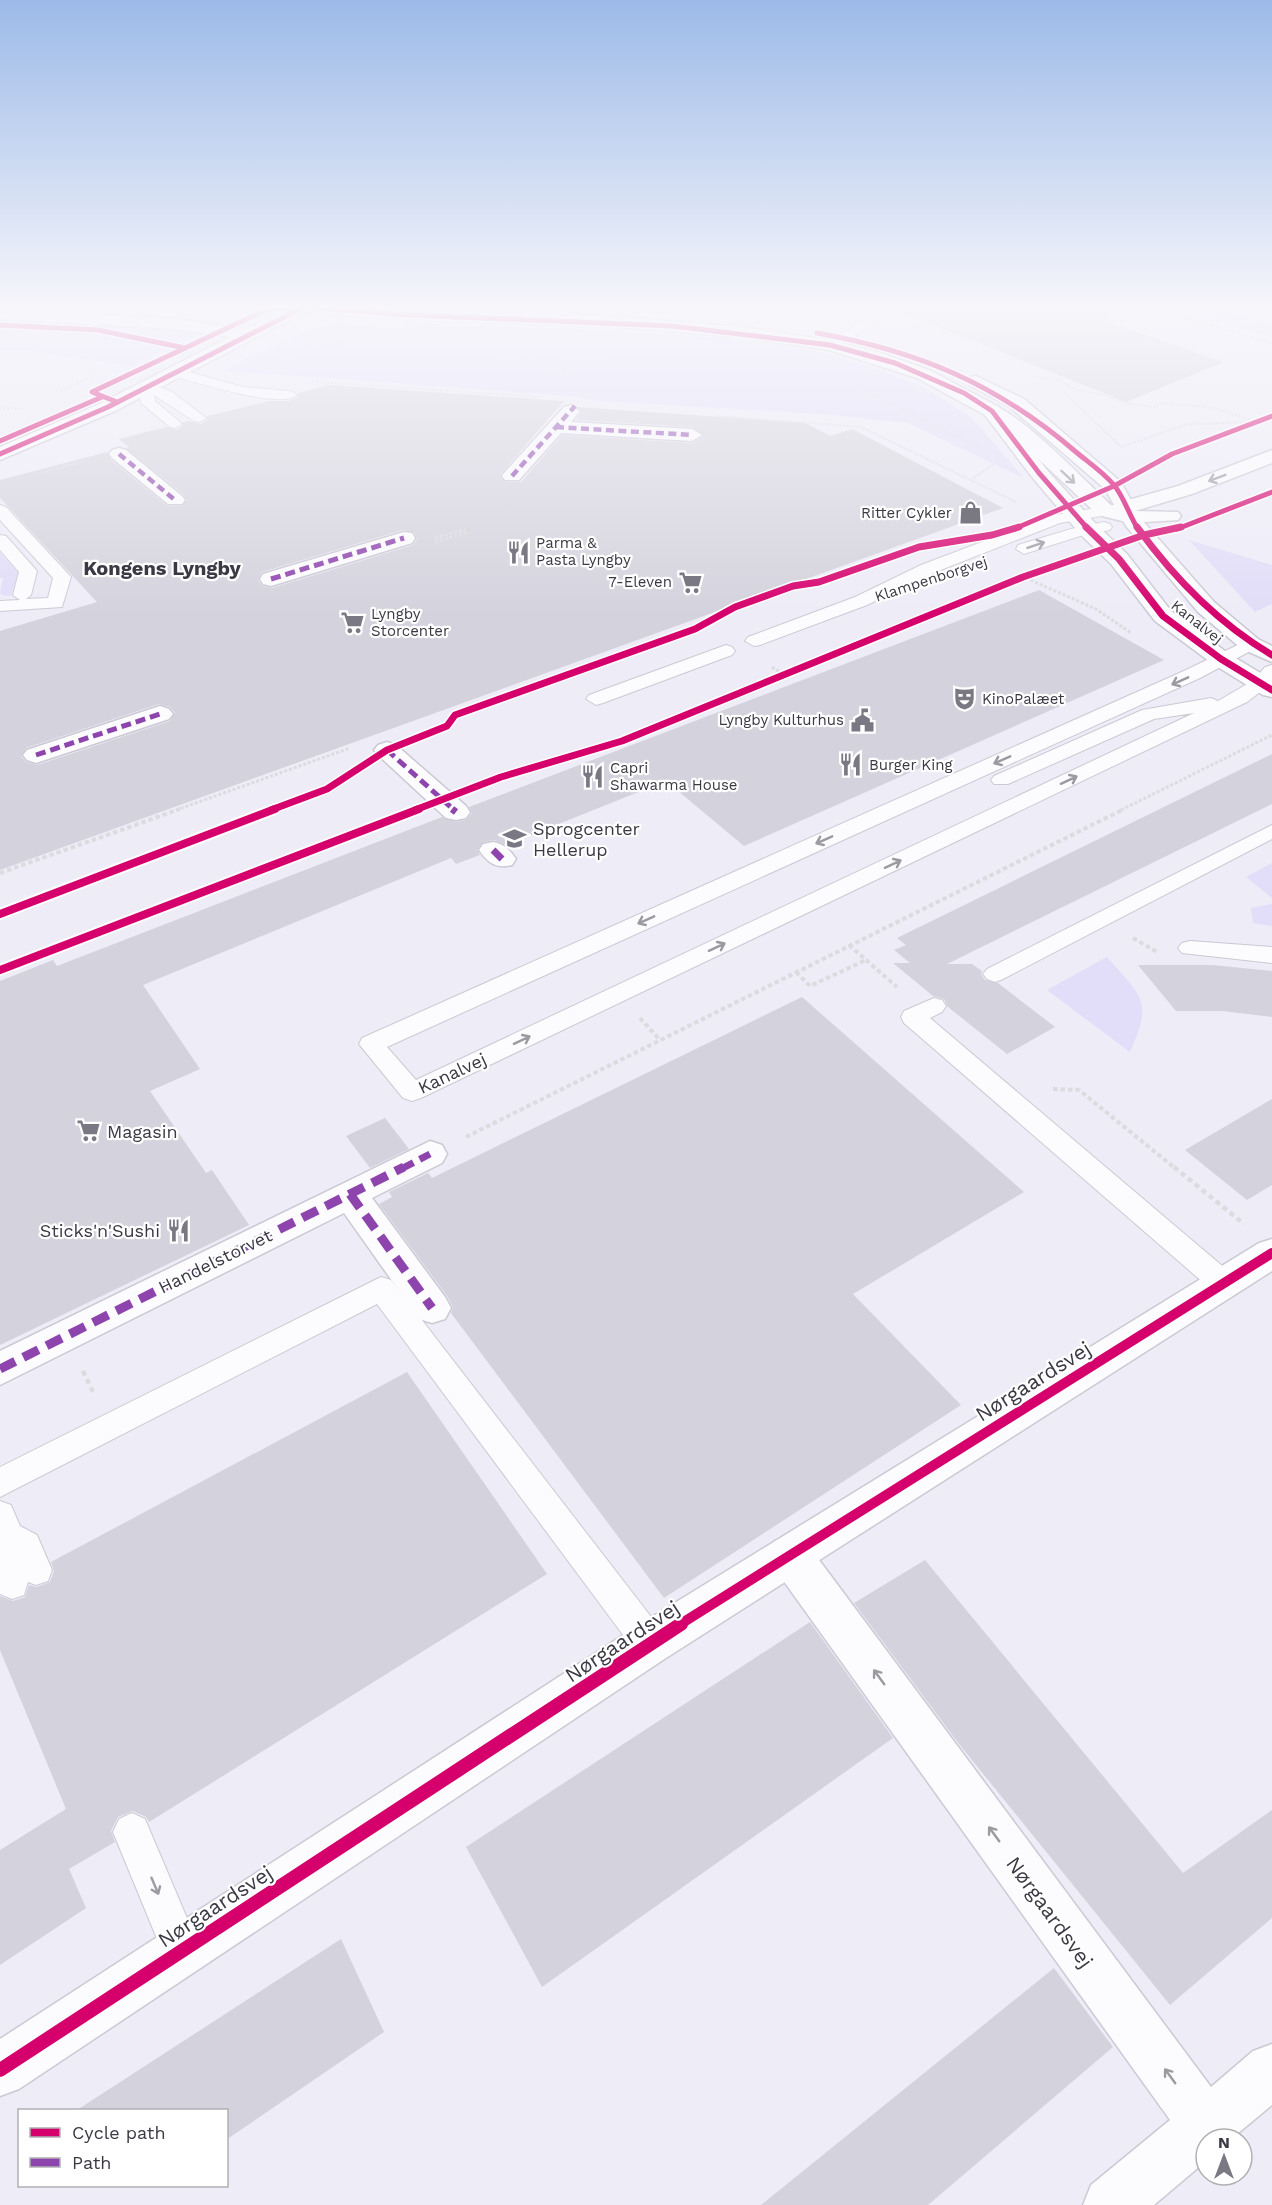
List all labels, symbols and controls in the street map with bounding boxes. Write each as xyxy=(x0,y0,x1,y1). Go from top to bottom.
one-way arrow xyxy=(1060,470,1075,484)
one-way arrow xyxy=(1209,473,1227,484)
shop icon: Ritter Cykler xyxy=(957,500,983,526)
place label: Ritter Cykler xyxy=(861,504,952,522)
place label: Parma & Pasta Lyngby xyxy=(536,534,631,569)
one-way arrow xyxy=(1027,538,1045,549)
restaurant icon: Parma & Pasta Lyngby xyxy=(505,539,531,565)
street label: Klampenborgvej xyxy=(873,552,989,606)
district label: Kongens Lyngby xyxy=(83,556,242,580)
supermarket icon: 7-Eleven xyxy=(677,569,703,595)
place label: 7-Eleven xyxy=(608,573,672,591)
street label: Kanalvej xyxy=(1168,596,1226,648)
place label: Lyngby Storcenter xyxy=(371,605,449,640)
supermarket icon: Lyngby Storcenter xyxy=(340,610,366,636)
one-way arrow xyxy=(1171,675,1189,687)
theatre icon: KinoPalæet xyxy=(951,686,977,712)
place label: KinoPalæet xyxy=(982,690,1065,708)
public building icon: Lyngby Kulturhus xyxy=(849,707,875,733)
place label: Lyngby Kulturhus xyxy=(719,711,844,729)
restaurant icon: Burger King xyxy=(838,752,864,778)
one-way arrow xyxy=(993,755,1011,767)
place label: Burger King xyxy=(869,756,952,774)
place label: Capri Shawarma House xyxy=(610,759,737,794)
restaurant icon: Capri Shawarma House xyxy=(579,764,605,790)
one-way arrow xyxy=(1059,773,1077,785)
place label: Sprogcenter Hellerup xyxy=(533,818,640,860)
school or university icon: Sprogcenter Hellerup xyxy=(502,825,528,851)
one-way arrow xyxy=(815,836,833,847)
one-way arrow xyxy=(883,857,901,869)
one-way arrow xyxy=(637,915,656,926)
one-way arrow xyxy=(707,941,725,953)
one-way arrow xyxy=(512,1034,530,1046)
street label: Kanalvej xyxy=(415,1048,489,1098)
supermarket icon: Magasin xyxy=(76,1118,102,1144)
place label: Magasin xyxy=(107,1121,178,1142)
restaurant icon: Sticks'n'Sushi xyxy=(165,1217,191,1243)
place label: Sticks'n'Sushi xyxy=(40,1220,160,1241)
street label: Handelstorvet xyxy=(155,1224,276,1298)
street label: Nørgaardsvej xyxy=(971,1336,1095,1426)
street label: Nørgaardsvej xyxy=(560,1595,684,1687)
one-way arrow xyxy=(872,1669,885,1685)
one-way arrow xyxy=(987,1827,1000,1843)
street label: Nørgaardsvej xyxy=(1001,1851,1099,1973)
street label: Nørgaardsvej xyxy=(153,1860,277,1952)
one-way arrow xyxy=(150,1876,161,1894)
one-way arrow xyxy=(1164,2069,1177,2085)
legend xyxy=(18,2109,228,2187)
text: Cycle path xyxy=(72,2122,166,2143)
north arrow xyxy=(1194,2127,1254,2187)
text: N xyxy=(1218,2133,1230,2152)
text: Path xyxy=(72,2152,112,2173)

